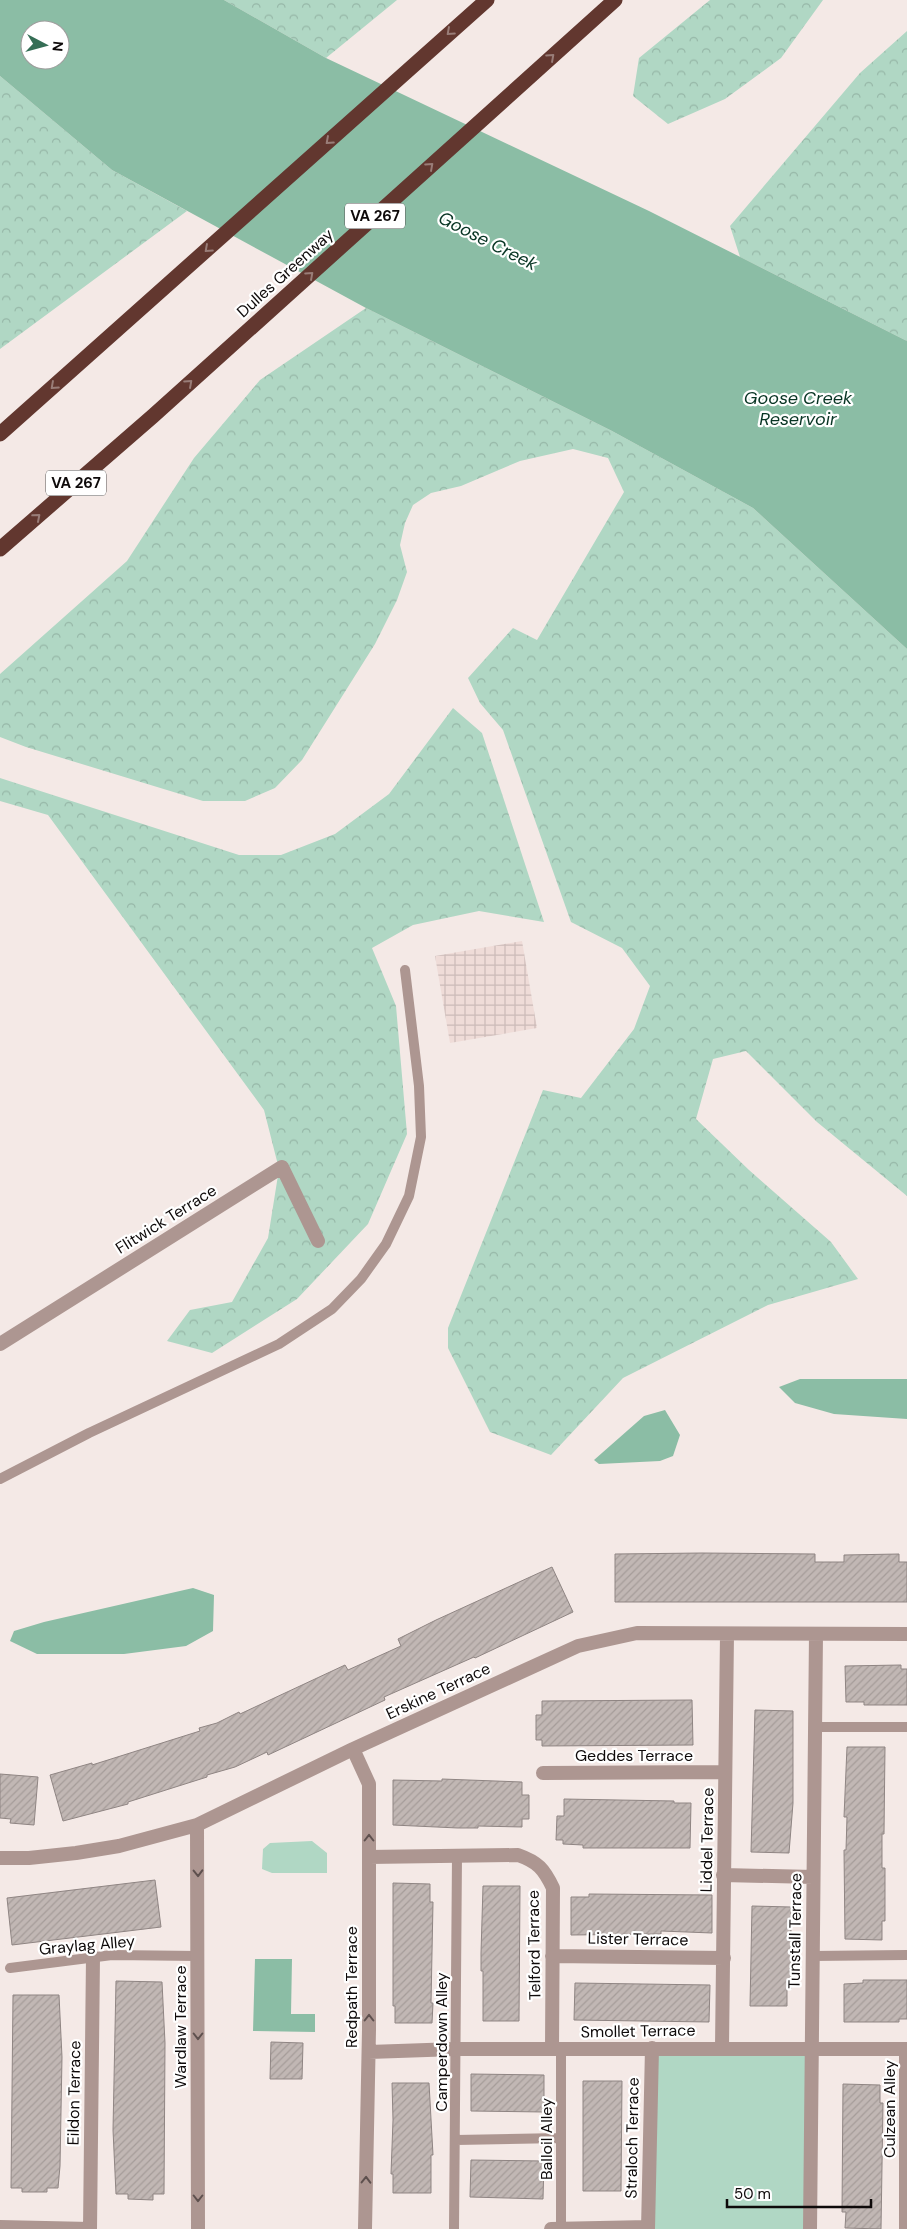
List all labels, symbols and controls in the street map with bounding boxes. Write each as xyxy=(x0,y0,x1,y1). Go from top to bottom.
north arrow xyxy=(20,20,70,70)
one-way arrow xyxy=(447,27,456,36)
text: N xyxy=(48,40,67,52)
one-way arrow xyxy=(546,54,555,63)
one-way arrow xyxy=(326,135,335,144)
one-way arrow xyxy=(425,163,434,172)
road number: VA 267 xyxy=(345,204,405,228)
water label: Goose Creek xyxy=(434,206,542,277)
street label: Dulles Greenway xyxy=(232,224,338,322)
one-way arrow xyxy=(204,243,213,252)
one-way arrow xyxy=(304,271,313,280)
one-way arrow xyxy=(50,380,59,389)
one-way arrow xyxy=(183,380,192,389)
water label: Goose Creek Reservoir xyxy=(744,386,853,431)
road number: VA 267 xyxy=(46,470,106,496)
one-way arrow xyxy=(31,514,40,523)
street label: Flitwick Terrace xyxy=(112,1180,220,1258)
street label: Erskine Terrace xyxy=(382,1658,494,1724)
street label: Geddes Terrace xyxy=(575,1745,693,1766)
street label: Liddel Terrace xyxy=(696,1787,718,1893)
one-way arrow xyxy=(364,1834,374,1842)
one-way arrow xyxy=(193,1870,204,1878)
street label: Tunstall Terrace xyxy=(783,1873,807,1989)
street label: Telford Terrace xyxy=(523,1890,545,2000)
street label: Redpath Terrace xyxy=(341,1926,362,2048)
street label: Lister Terrace xyxy=(587,1928,689,1950)
street label: Graylag Alley xyxy=(38,1930,136,1960)
street label: Wardlaw Terrace xyxy=(170,1965,191,2089)
street label: Camperdown Alley xyxy=(431,1972,452,2112)
one-way arrow xyxy=(364,2014,374,2022)
street label: Smollet Terrace xyxy=(580,2019,696,2043)
one-way arrow xyxy=(193,2032,203,2040)
street label: Eildon Terrace xyxy=(63,2040,85,2146)
street label: Culzean Alley xyxy=(879,2060,900,2158)
street label: Straloch Terrace xyxy=(620,2077,644,2199)
street label: Balloil Alley xyxy=(536,2098,557,2180)
one-way arrow xyxy=(361,2176,371,2184)
scale bar xyxy=(727,2176,871,2208)
text: 50 m xyxy=(734,2184,771,2204)
one-way arrow xyxy=(193,2195,203,2203)

